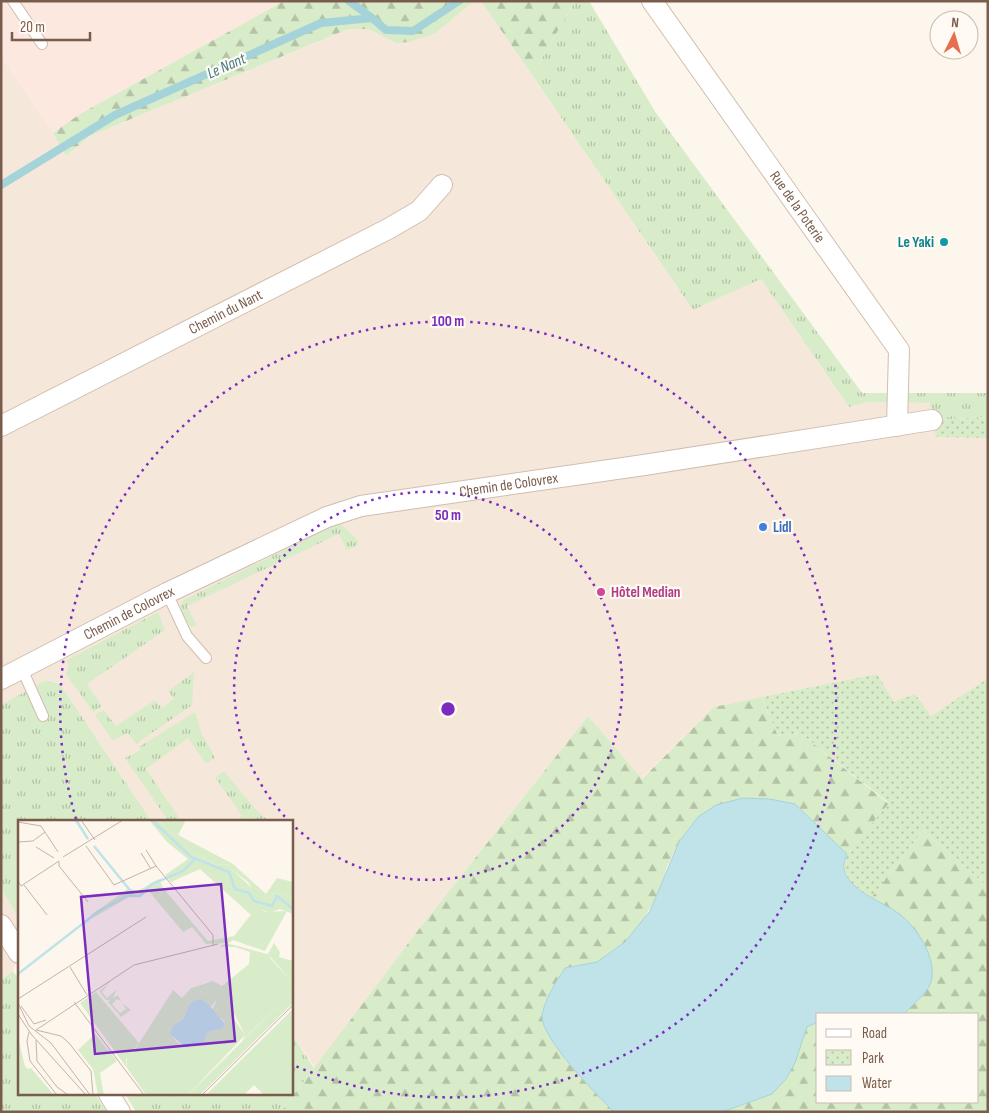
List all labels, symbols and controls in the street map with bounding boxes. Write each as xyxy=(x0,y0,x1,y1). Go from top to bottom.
scale bar xyxy=(12,10,90,42)
north arrow xyxy=(929,10,979,60)
text: N xyxy=(951,14,960,31)
text: 20 m xyxy=(20,18,45,37)
water label: Le Nant xyxy=(204,49,250,83)
street label: Rue de la Poterie xyxy=(765,167,829,247)
place label: Le Yaki xyxy=(898,233,934,252)
marker: Le Yaki xyxy=(938,236,950,248)
street label: Chemin du Nant xyxy=(186,285,266,339)
text: 100 m xyxy=(432,312,464,331)
street label: Chemin de Colovrex xyxy=(458,469,560,502)
text: 50 m xyxy=(435,506,461,525)
place label: Lidl xyxy=(773,518,792,537)
marker: Lidl xyxy=(757,521,769,533)
street label: Chemin de Colovrex xyxy=(81,582,178,645)
place label: Hôtel Median xyxy=(611,583,681,602)
marker: Hôtel Median xyxy=(595,586,607,598)
centre of rings xyxy=(439,700,457,718)
inset map xyxy=(18,820,292,1096)
legend xyxy=(816,1013,979,1103)
text: Road xyxy=(862,1024,887,1043)
text: Park xyxy=(862,1049,884,1068)
text: Water xyxy=(862,1074,893,1093)

